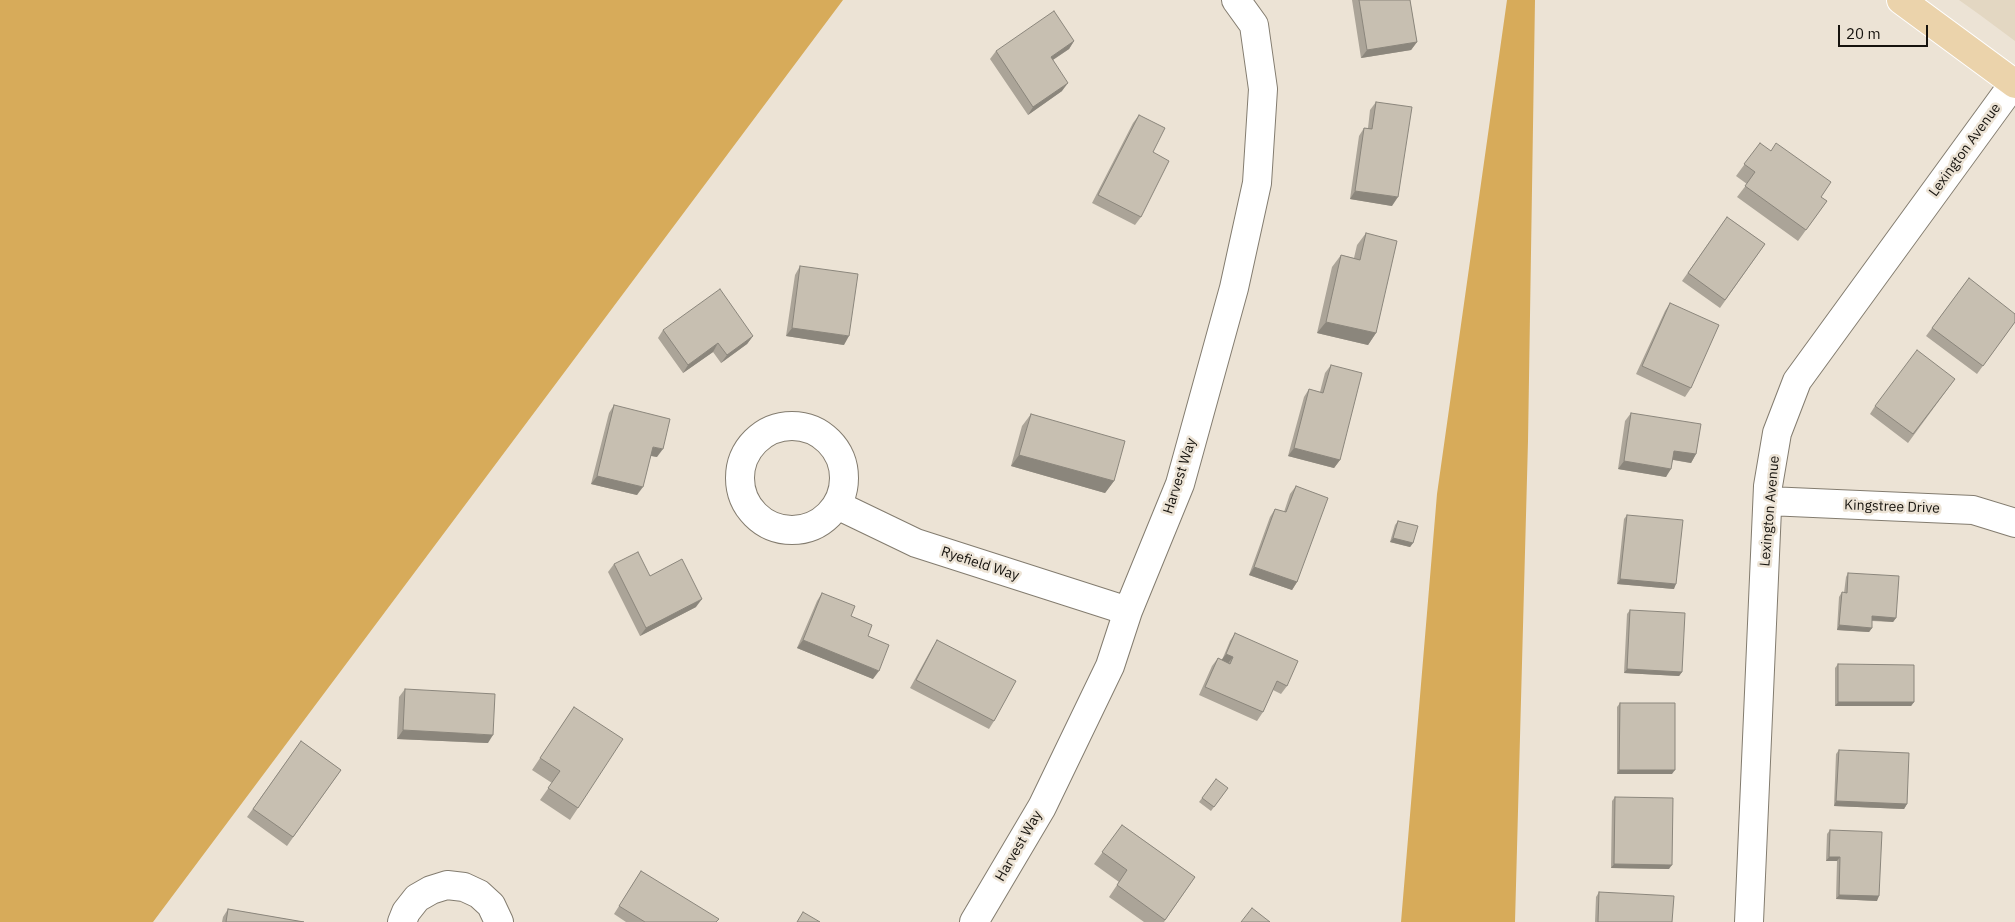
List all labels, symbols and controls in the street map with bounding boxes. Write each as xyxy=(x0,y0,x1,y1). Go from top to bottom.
scale bar xyxy=(1840,15,1930,47)
text: 20 m xyxy=(1846,24,1881,43)
street label: Lexington Avenue xyxy=(1926,100,2004,200)
street label: Harvest Way xyxy=(1160,436,1200,516)
street label: Lexington Avenue xyxy=(1757,455,1783,567)
street label: Kingstree Drive xyxy=(1844,497,1940,517)
street label: Ryefield Way xyxy=(939,543,1021,585)
street label: Harvest Way xyxy=(992,808,1046,884)

